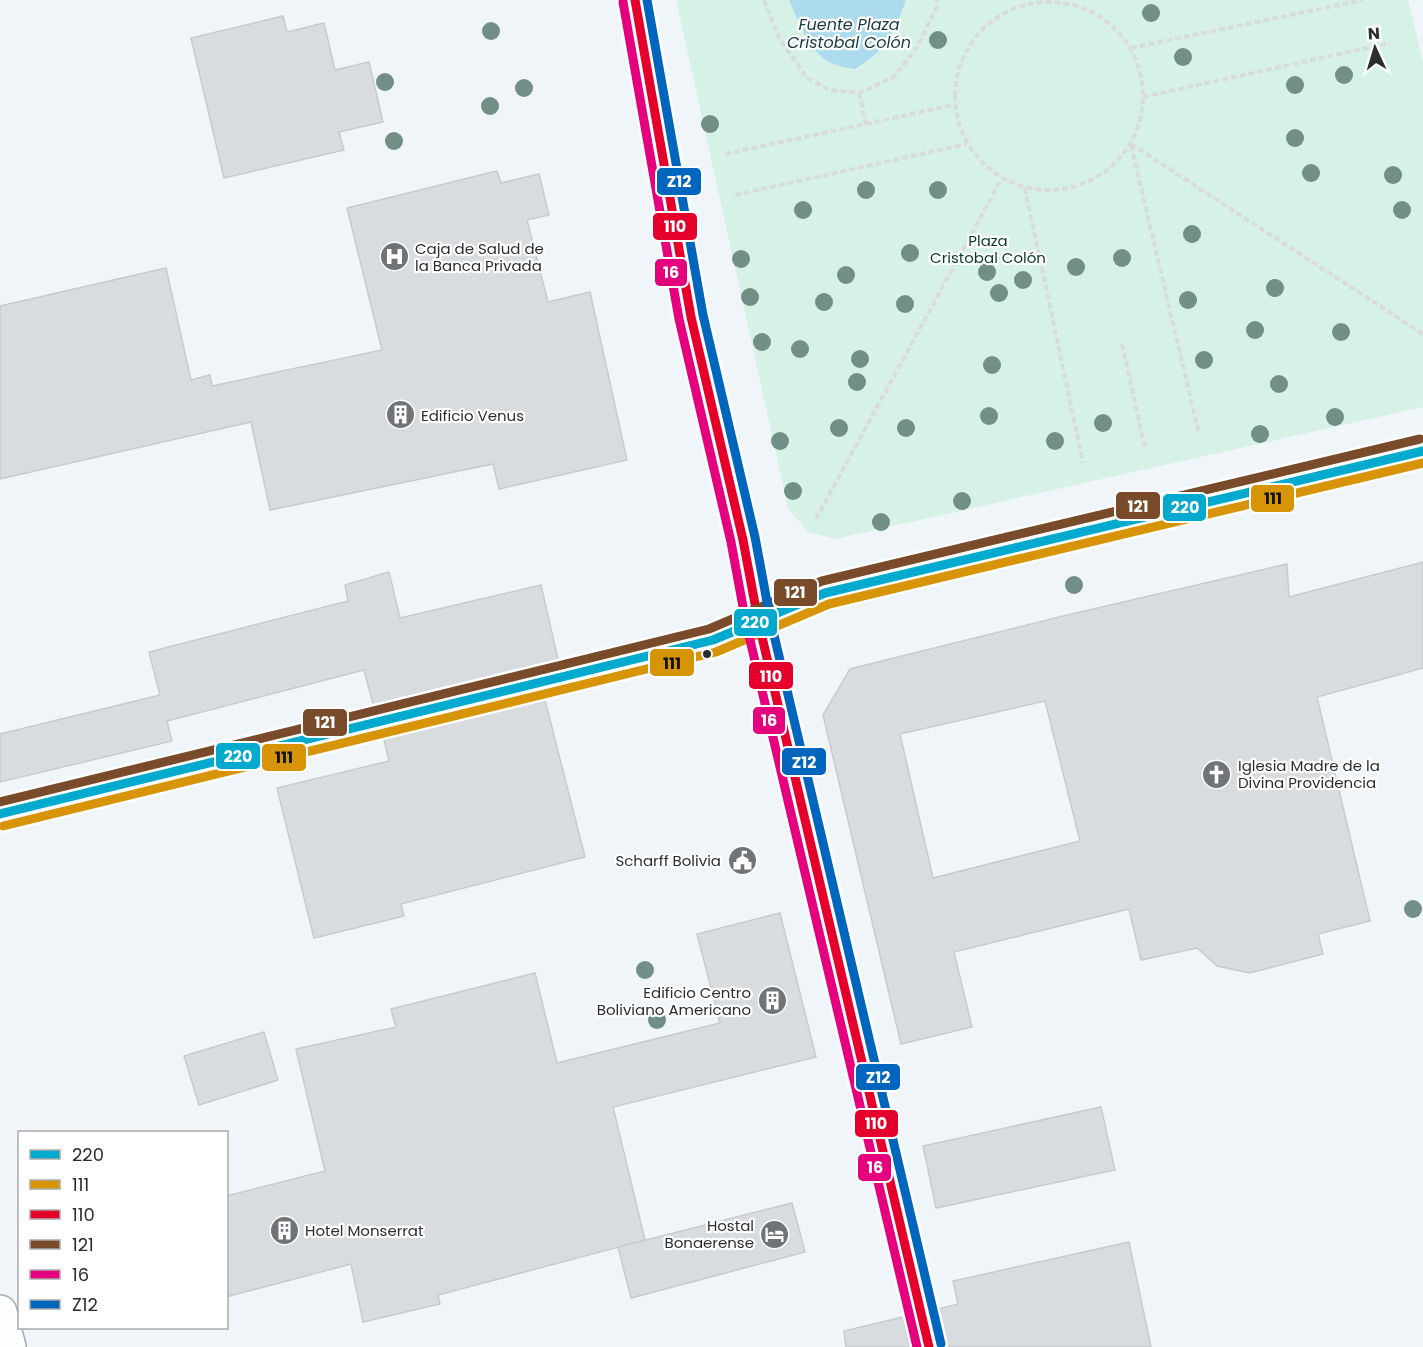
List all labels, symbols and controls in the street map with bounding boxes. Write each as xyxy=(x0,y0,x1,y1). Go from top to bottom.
water label: Fuente Plaza Cristobal Colón xyxy=(787,13,911,54)
north arrow xyxy=(1345,18,1405,78)
text: N xyxy=(1367,22,1381,45)
line badge: Z12 xyxy=(656,167,702,196)
text: Z12 xyxy=(667,170,691,193)
line badge: 110 xyxy=(652,212,698,241)
text: 110 xyxy=(664,215,686,238)
park label: Plaza Cristobal Colón xyxy=(930,230,1046,268)
place label: Caja de Salud de la Banca Privada xyxy=(415,238,544,276)
hospital icon: Caja de Salud de la Banca Privada xyxy=(378,241,410,273)
line badge: 16 xyxy=(654,258,688,287)
text: 16 xyxy=(663,261,679,284)
building icon: Edificio Venus xyxy=(384,399,416,431)
place label: Edificio Venus xyxy=(421,405,524,426)
line badge: 111 xyxy=(1250,484,1295,513)
text: 111 xyxy=(1264,487,1282,510)
line badge: 121 xyxy=(1115,491,1161,520)
line badge: 220 xyxy=(1162,493,1207,522)
text: 121 xyxy=(1127,495,1149,518)
text: 220 xyxy=(1171,496,1199,519)
line badge: 121 xyxy=(773,578,818,607)
text: 121 xyxy=(784,581,806,604)
line badge: 220 xyxy=(733,608,778,637)
text: 220 xyxy=(741,611,769,634)
line badge: 111 xyxy=(649,648,695,677)
unlabelled marker xyxy=(701,648,713,660)
text: 111 xyxy=(663,652,681,675)
line badge: 110 xyxy=(748,661,794,690)
text: 110 xyxy=(760,665,782,688)
line badge: 16 xyxy=(752,706,786,735)
line badge: 121 xyxy=(302,708,348,737)
text: 16 xyxy=(761,709,777,732)
text: 121 xyxy=(314,711,336,734)
line badge: 220 xyxy=(215,742,261,770)
line badge: 111 xyxy=(261,743,307,772)
text: 220 xyxy=(224,745,252,768)
text: 111 xyxy=(275,746,293,769)
line badge: Z12 xyxy=(781,747,827,776)
text: Z12 xyxy=(792,751,816,774)
place label: Iglesia Madre de la Divina Providencia xyxy=(1238,755,1380,793)
church icon: Iglesia Madre de la Divina Providencia xyxy=(1201,758,1233,790)
public building icon: Scharff Bolivia xyxy=(726,844,758,876)
place label: Scharff Bolivia xyxy=(615,850,721,871)
place label: Edificio Centro Boliviano Americano xyxy=(597,982,751,1020)
building icon: Edificio Centro Boliviano Americano xyxy=(756,985,788,1017)
line badge: Z12 xyxy=(855,1063,901,1091)
text: Z12 xyxy=(866,1066,890,1089)
line badge: 110 xyxy=(854,1109,899,1138)
text: 110 xyxy=(865,1112,887,1135)
legend xyxy=(18,1131,228,1329)
text: 220 xyxy=(72,1142,104,1167)
line badge: 16 xyxy=(857,1153,892,1182)
text: 16 xyxy=(867,1156,883,1179)
text: 111 xyxy=(72,1172,89,1197)
text: 110 xyxy=(72,1202,95,1227)
building icon: Hotel Monserrat xyxy=(268,1214,300,1246)
place label: Hostal Bonaerense xyxy=(665,1215,754,1253)
hotel icon: Hostal Bonaerense xyxy=(759,1218,791,1250)
place label: Hotel Monserrat xyxy=(305,1220,423,1241)
text: 121 xyxy=(72,1232,94,1257)
text: 16 xyxy=(72,1262,89,1287)
text: Z12 xyxy=(72,1292,98,1317)

